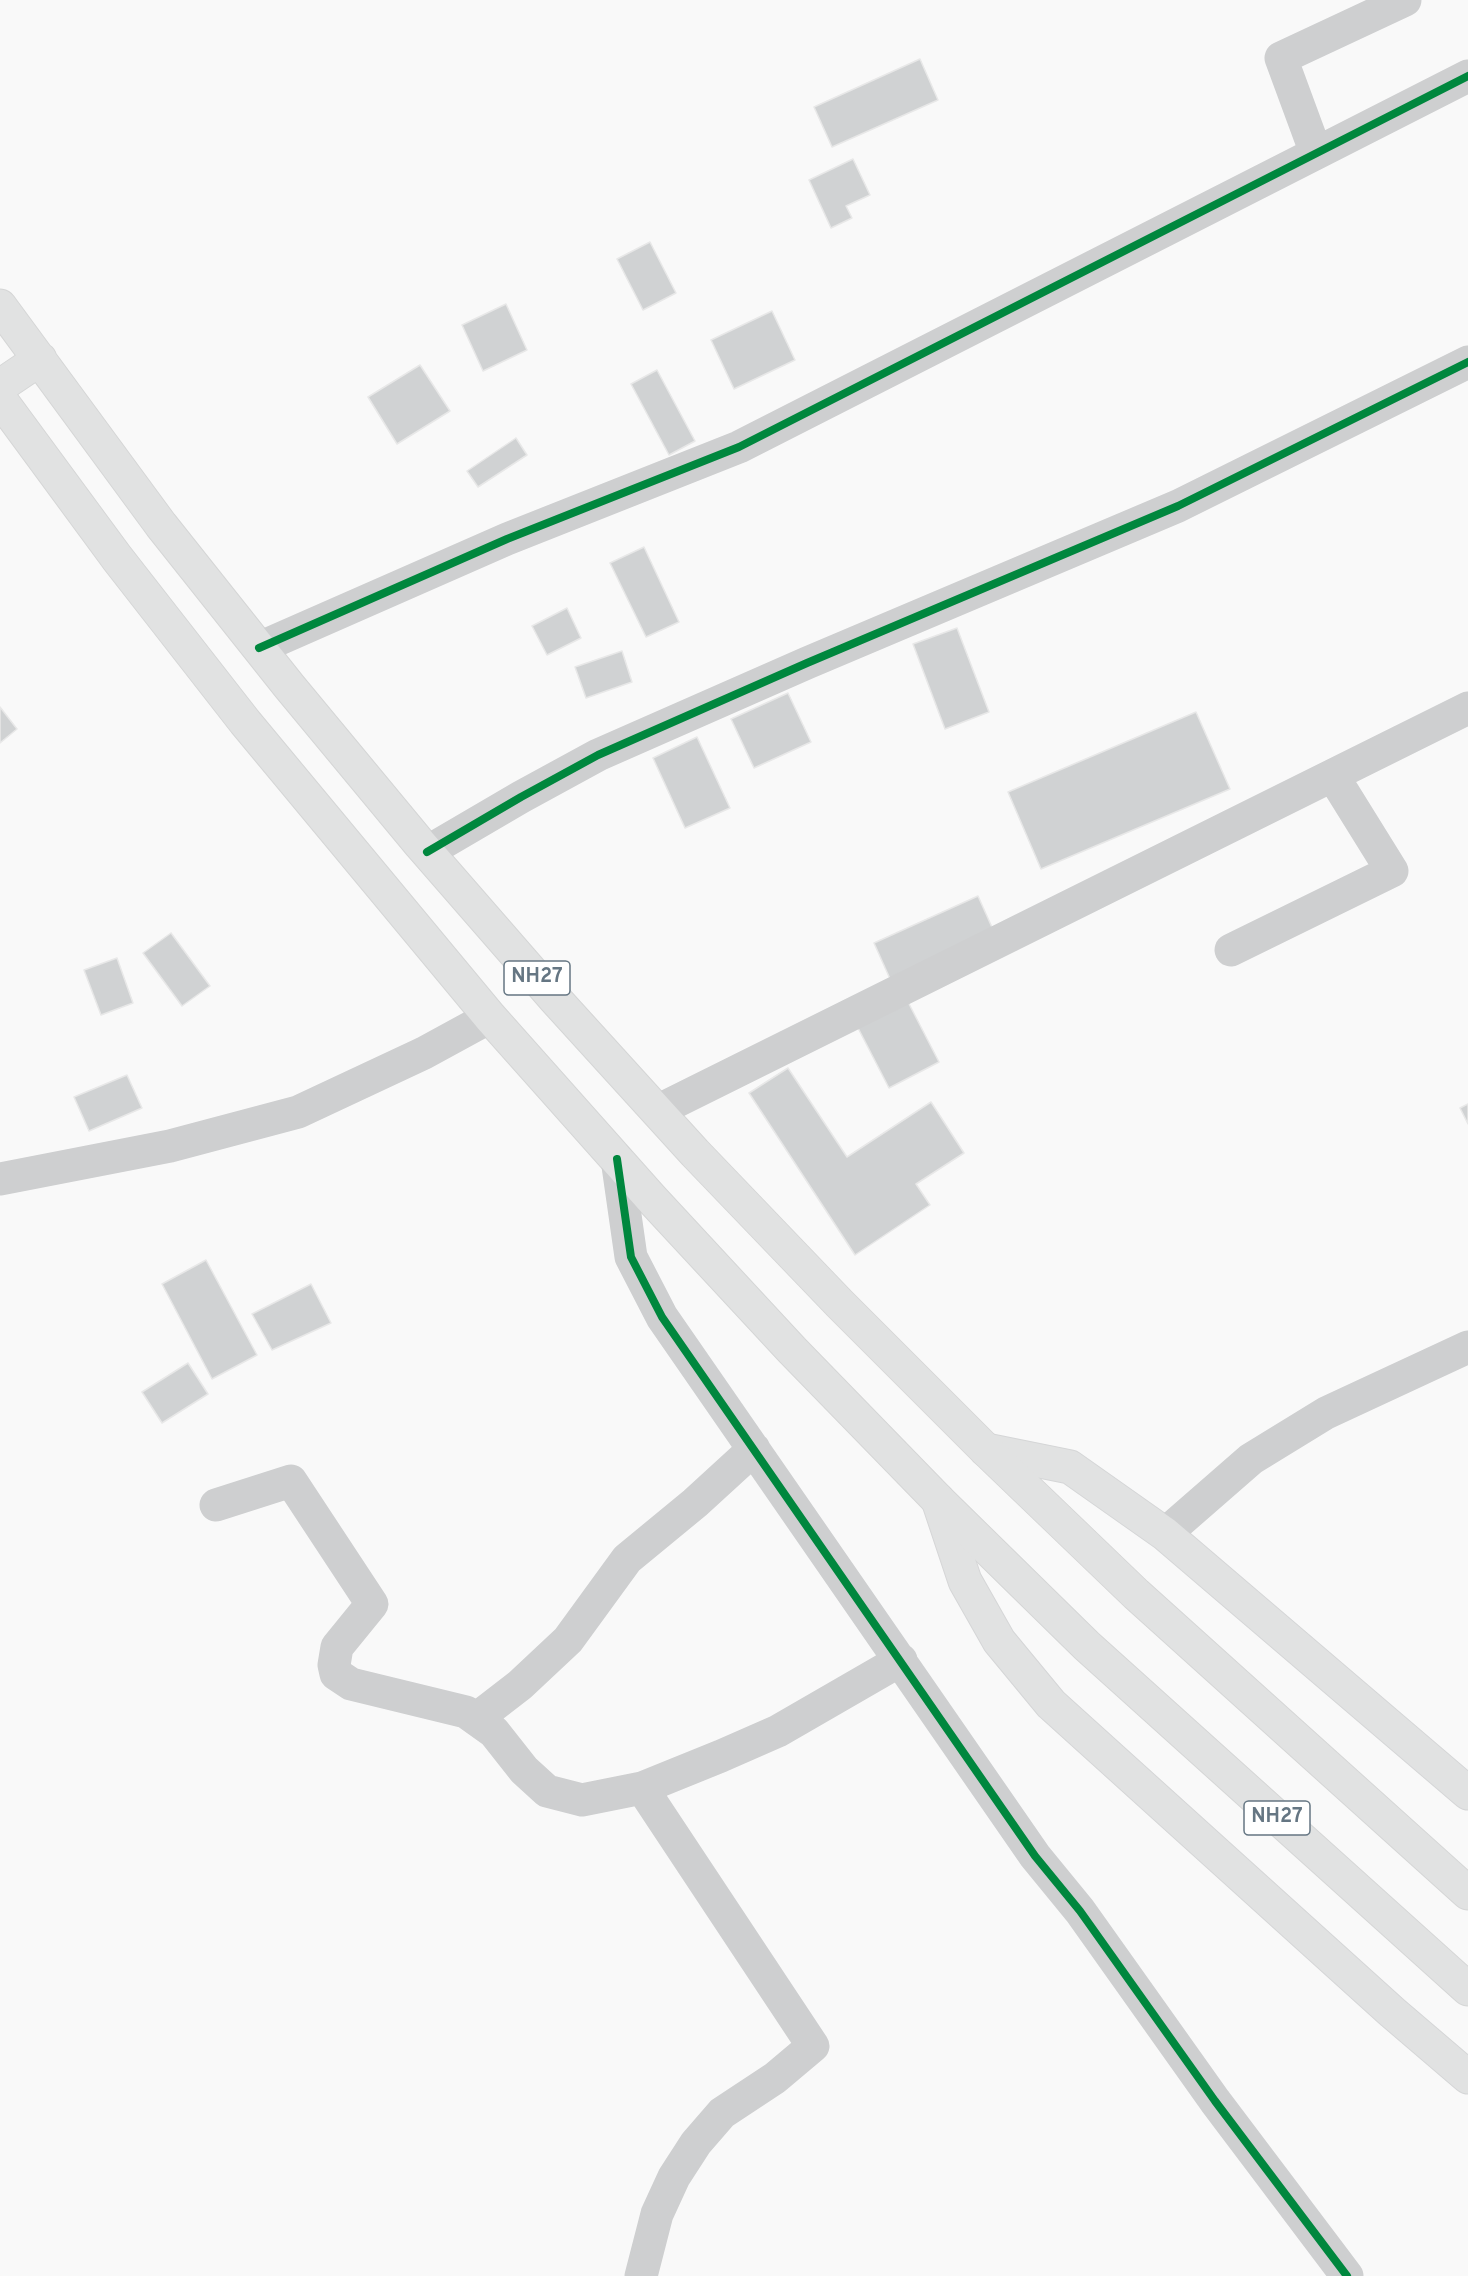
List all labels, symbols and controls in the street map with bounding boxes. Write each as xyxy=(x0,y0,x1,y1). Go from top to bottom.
road number: NH27 xyxy=(504,961,570,995)
road number: NH27 xyxy=(1244,1801,1310,1835)

